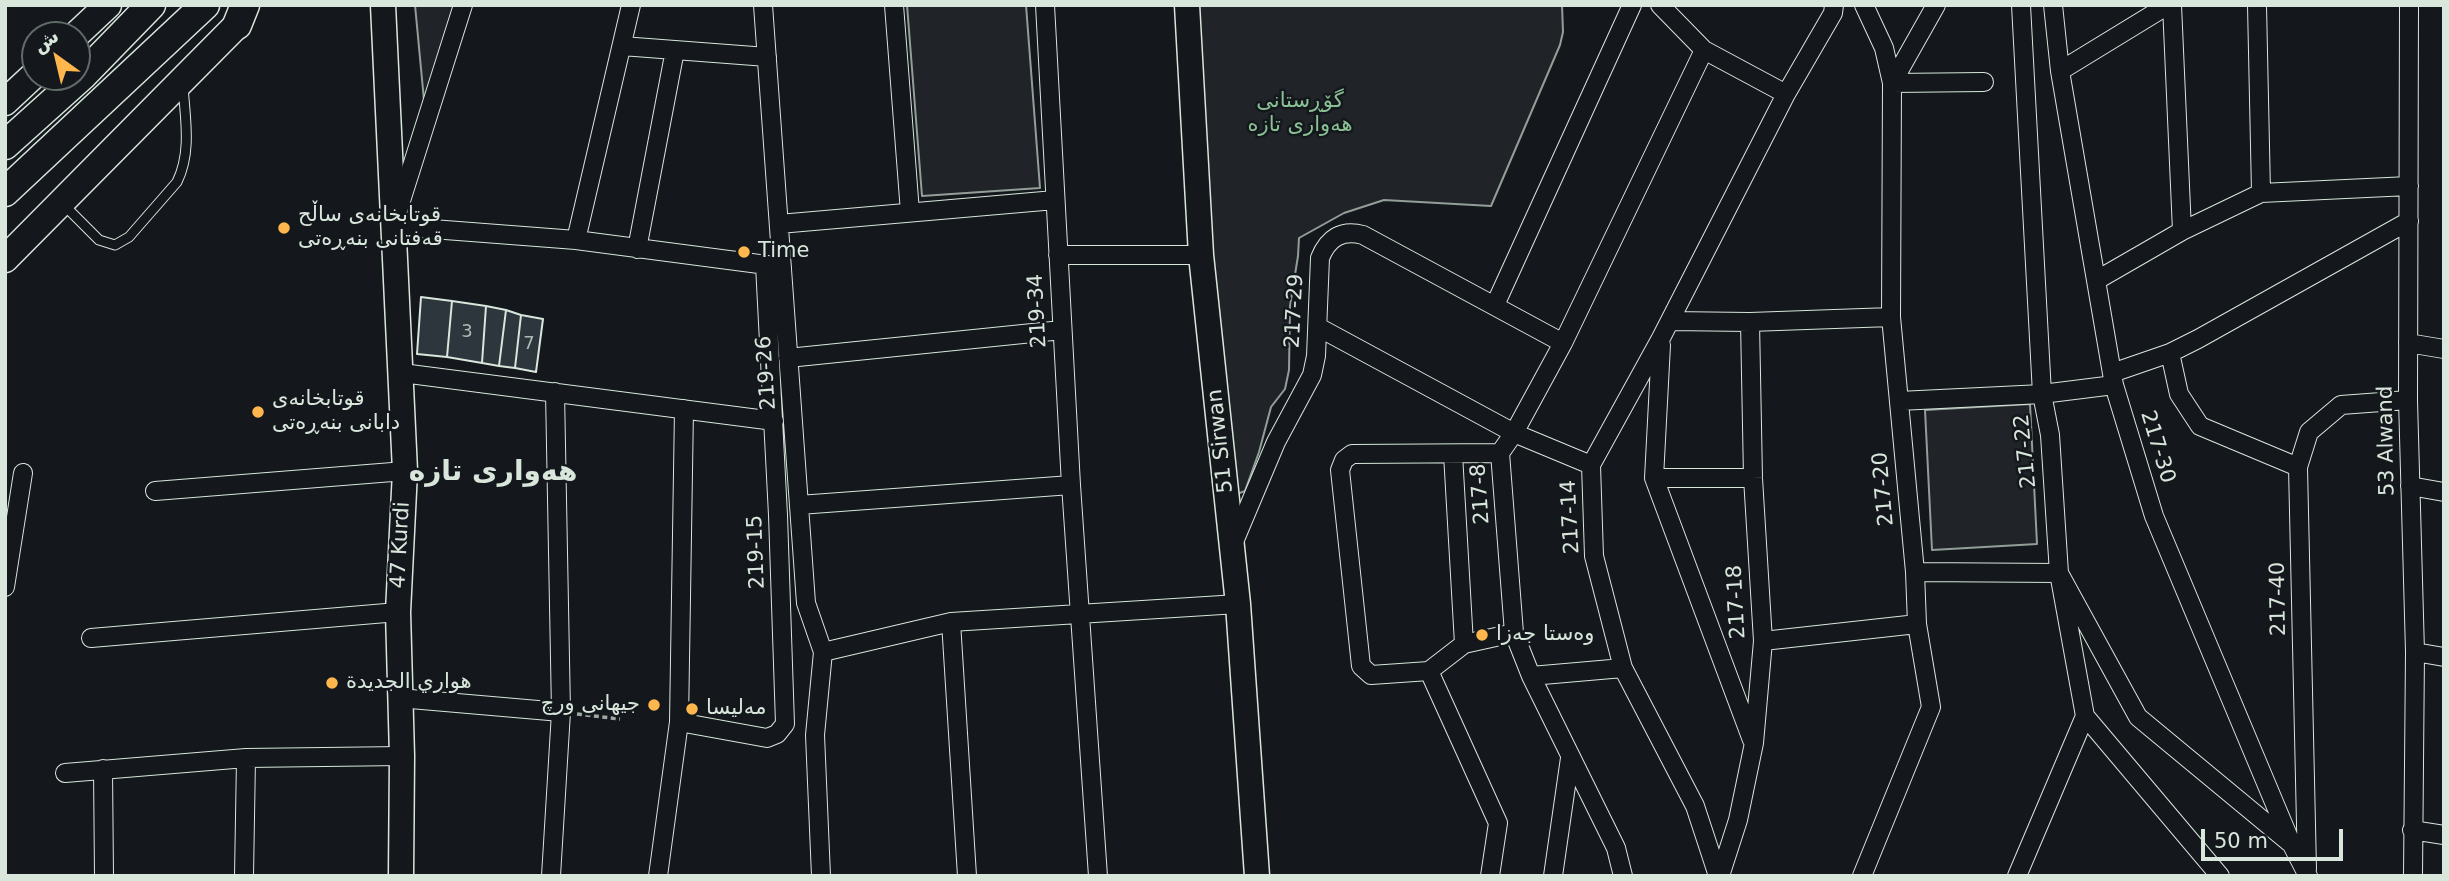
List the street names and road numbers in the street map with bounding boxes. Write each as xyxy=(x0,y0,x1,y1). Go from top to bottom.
street label: 219-34 xyxy=(1023,273,1053,349)
street label: 217-29 xyxy=(1280,273,1310,349)
street label: 219-26 xyxy=(752,335,782,411)
street label: 53 Alwand xyxy=(2373,386,2401,496)
street label: 51 Sirwan xyxy=(1203,388,1239,494)
street label: 217-30 xyxy=(2134,408,2180,486)
street label: 217-22 xyxy=(2010,413,2042,489)
street label: 217-20 xyxy=(1868,451,1900,527)
street label: 217-8 xyxy=(1466,463,1496,525)
street label: 217-14 xyxy=(1556,479,1586,555)
street label: 47 Kurdi xyxy=(386,501,416,589)
street label: 219-15 xyxy=(743,514,771,590)
street label: 217-40 xyxy=(2266,562,2292,636)
street label: 217-18 xyxy=(1722,564,1752,640)

